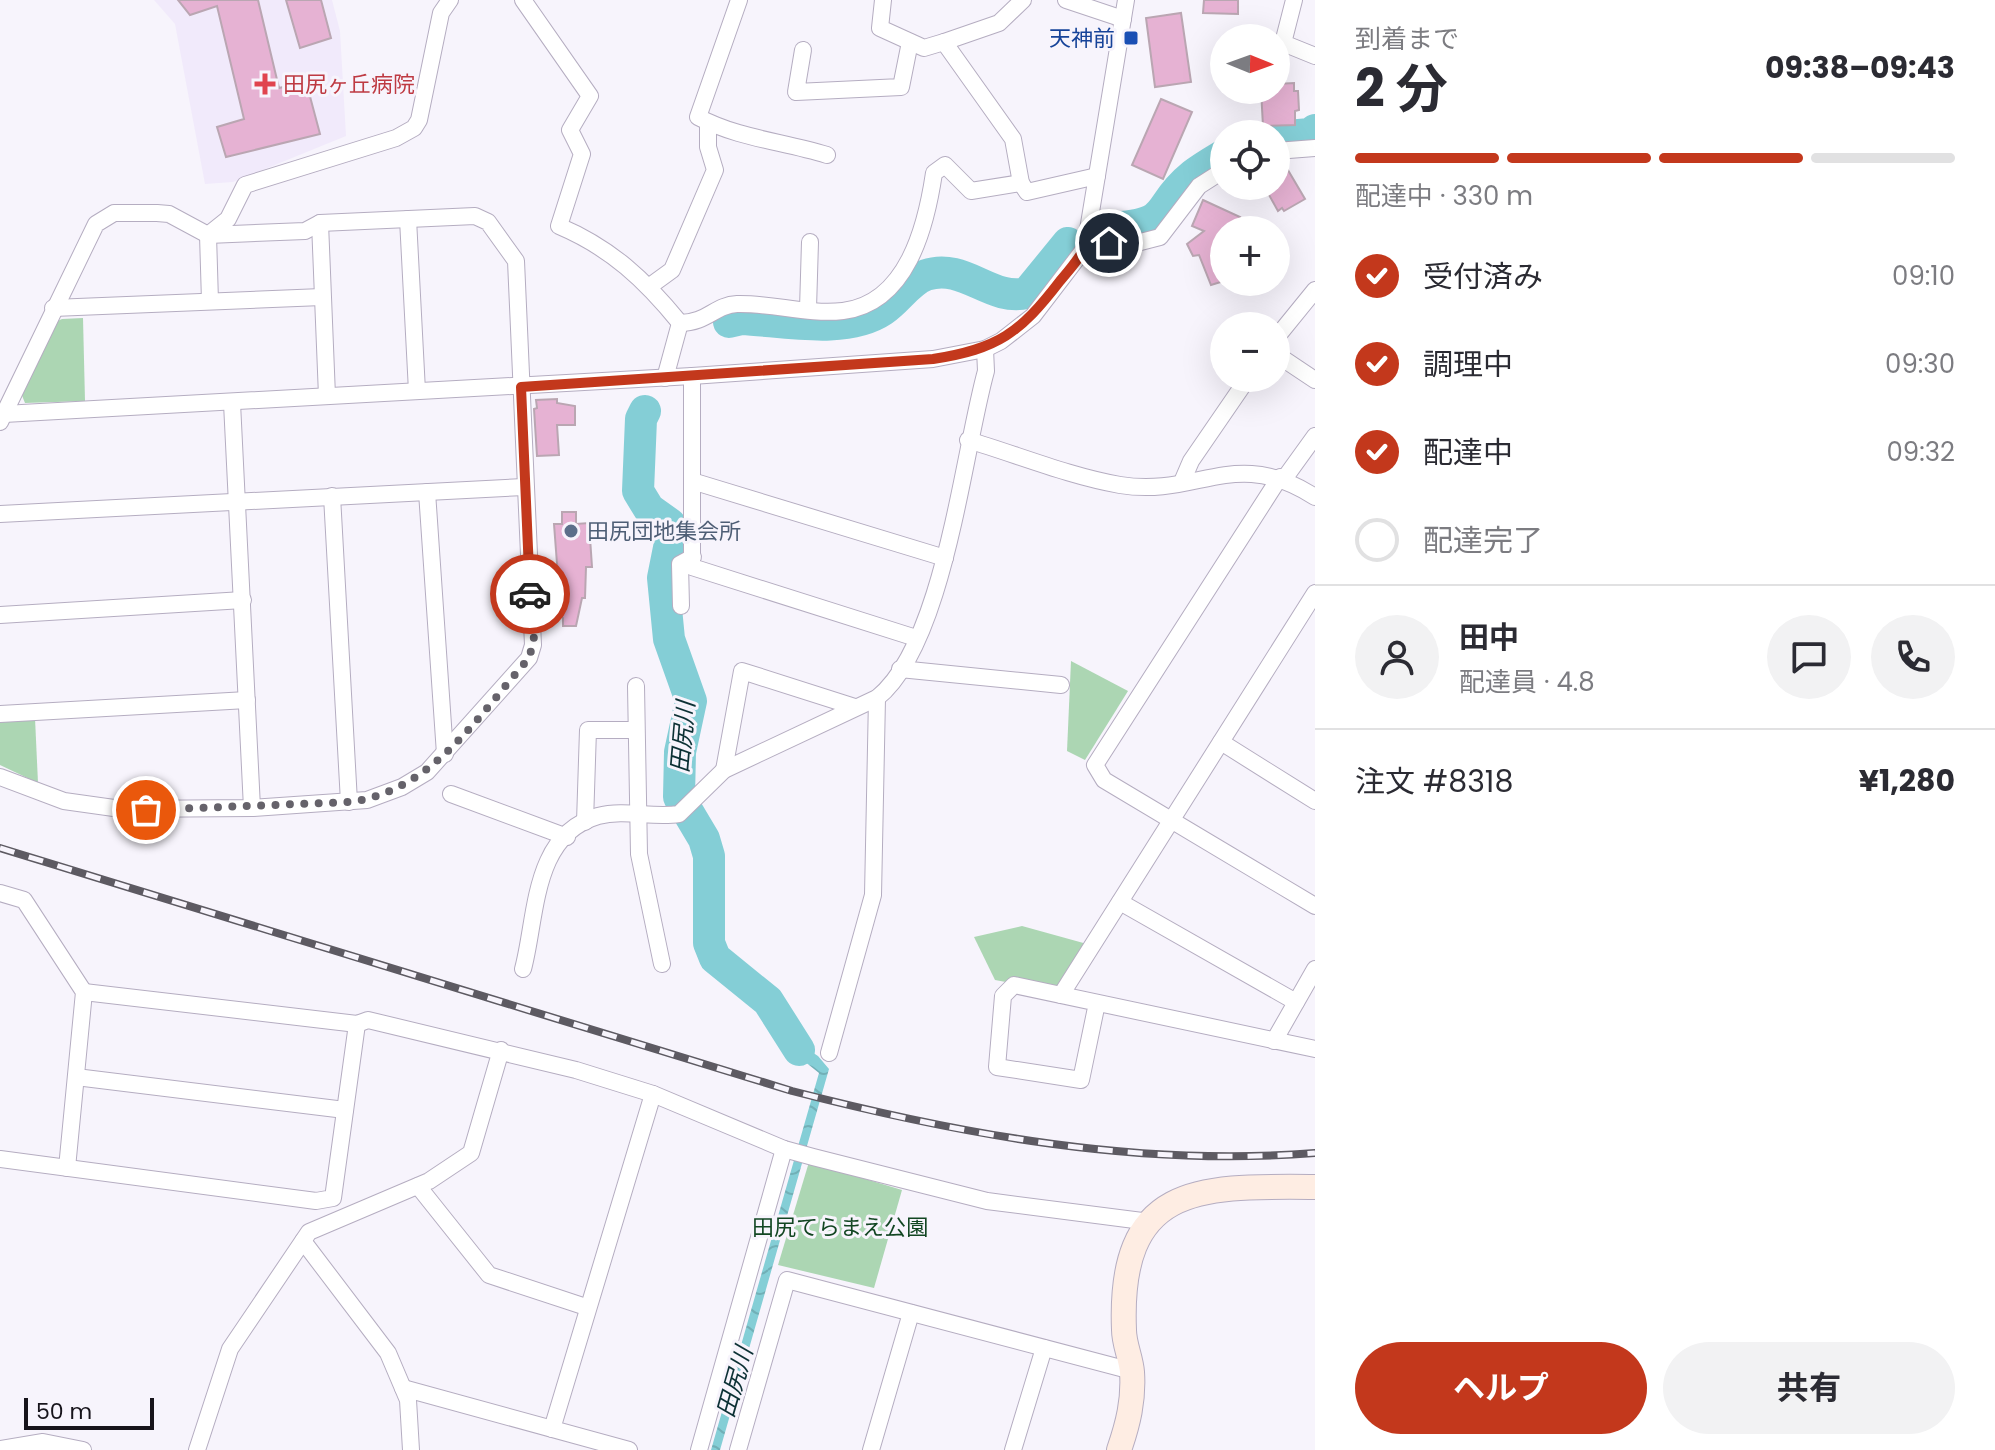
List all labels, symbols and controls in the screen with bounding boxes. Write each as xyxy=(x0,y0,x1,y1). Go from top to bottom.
text: 到着まで xyxy=(1355,21,1459,57)
place label: 天神前 xyxy=(1049,23,1115,54)
north arrow xyxy=(1210,24,1290,104)
map controls xyxy=(1210,24,1290,392)
marker: 天神前 xyxy=(1122,29,1140,47)
text: 09:38–09:43 xyxy=(1765,46,1955,89)
text: 2 分 xyxy=(1355,52,1448,125)
place label: 田尻ヶ丘病院 xyxy=(283,69,415,100)
marker: 田尻ヶ丘病院 xyxy=(254,73,276,95)
button: locate xyxy=(1210,120,1290,200)
text: 配達中 · 330 m xyxy=(1355,178,1533,214)
pin xyxy=(1075,209,1143,277)
button: + xyxy=(1210,216,1290,296)
icon: home xyxy=(1087,221,1131,265)
icon: check xyxy=(1355,254,1399,298)
text: 受付済み xyxy=(1423,255,1543,298)
text: 09:10 xyxy=(1892,258,1955,294)
button: − xyxy=(1210,312,1290,392)
icon: check xyxy=(1355,342,1399,386)
text: 調理中 xyxy=(1423,343,1513,386)
text: 09:30 xyxy=(1885,346,1955,382)
icon: check xyxy=(1355,430,1399,474)
text: 配達中 xyxy=(1423,431,1513,474)
text: 09:32 xyxy=(1886,434,1955,470)
place label: 田尻団地集会所 xyxy=(587,516,741,547)
text: 配達完了 xyxy=(1423,519,1543,562)
marker: 田尻団地集会所 xyxy=(562,522,580,540)
courier xyxy=(490,554,570,634)
icon: car xyxy=(508,572,552,616)
button: person xyxy=(1355,615,1439,699)
button: chat xyxy=(1767,615,1851,699)
button: phone xyxy=(1871,615,1955,699)
text: 田中 xyxy=(1459,616,1519,659)
text: 配達員 · 4.8 xyxy=(1459,664,1595,700)
water label: 田尻川 xyxy=(663,697,702,774)
text: ¥1,280 xyxy=(1859,759,1955,802)
text: 注文 #8318 xyxy=(1355,760,1513,803)
pin xyxy=(112,776,180,844)
icon: bag xyxy=(124,788,168,832)
park label: 田尻てらまえ公園 xyxy=(752,1212,928,1243)
water label: 田尻川 xyxy=(709,1340,761,1421)
button: ヘルプ xyxy=(1355,1342,1647,1434)
button: 共有 xyxy=(1663,1342,1955,1434)
scale bar xyxy=(24,1394,154,1430)
text: 50 m xyxy=(36,1396,92,1427)

